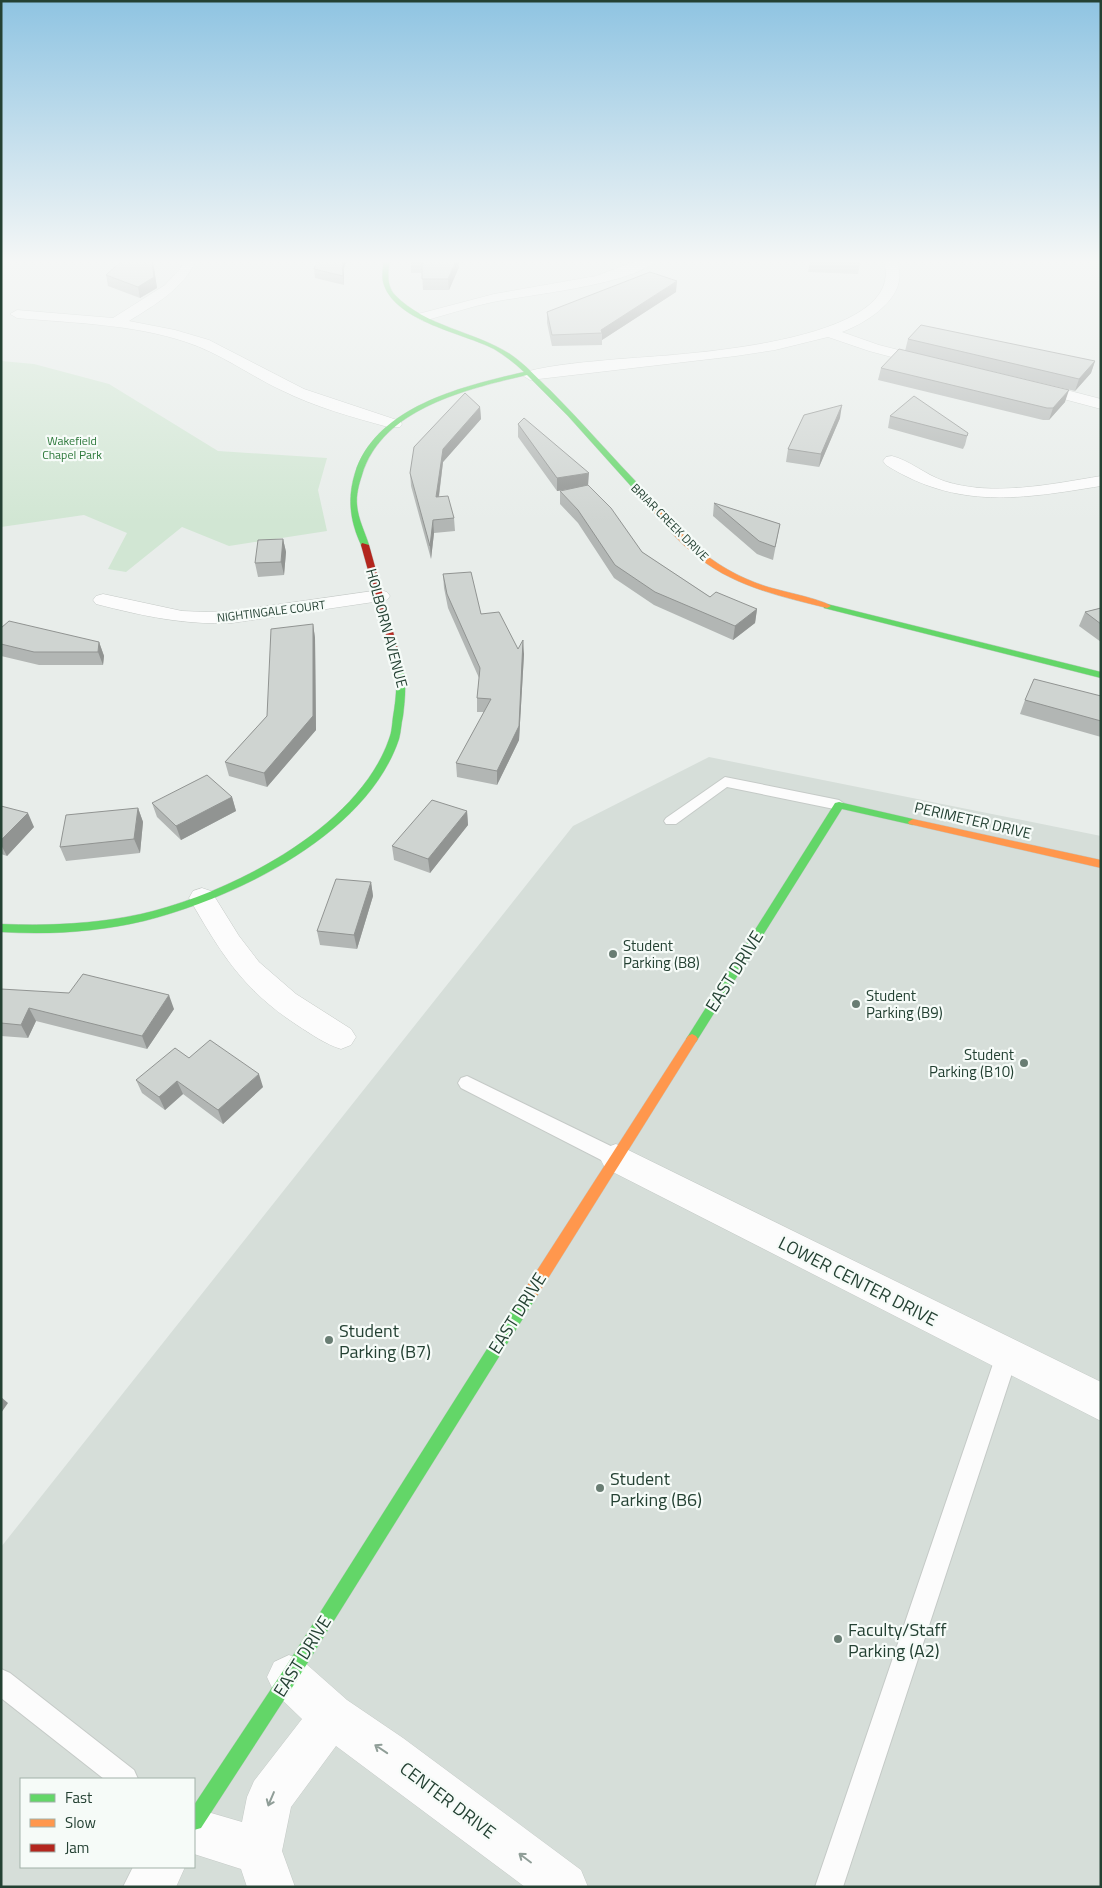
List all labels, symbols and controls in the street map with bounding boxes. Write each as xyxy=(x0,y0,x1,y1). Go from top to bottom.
park label: Wakefield Chapel Park xyxy=(42,431,102,464)
street label: BRIAR CREEK DRIVE xyxy=(627,479,713,565)
street label: HOLBORN AVENUE xyxy=(360,566,414,690)
street label: NIGHTINGALE COURT xyxy=(216,595,327,627)
street label: PERIMETER DRIVE xyxy=(912,795,1034,845)
street label: EAST DRIVE xyxy=(698,925,770,1017)
place label: Student Parking (B8) xyxy=(623,934,700,974)
marker: Student Parking (B8) xyxy=(607,948,619,960)
place label: Student Parking (B9) xyxy=(866,984,943,1024)
marker: Student Parking (B9) xyxy=(850,998,862,1010)
place label: Student Parking (B10) xyxy=(929,1043,1015,1083)
marker: Student Parking (B10) xyxy=(1018,1057,1030,1069)
street label: LOWER CENTER DRIVE xyxy=(774,1229,942,1333)
street label: EAST DRIVE xyxy=(481,1267,553,1359)
place label: Student Parking (B7) xyxy=(339,1317,431,1365)
marker: Student Parking (B7) xyxy=(323,1334,335,1346)
place label: Student Parking (B6) xyxy=(610,1465,702,1513)
marker: Student Parking (B6) xyxy=(594,1482,606,1494)
street label: EAST DRIVE xyxy=(266,1610,338,1702)
place label: Faculty/Staff Parking (A2) xyxy=(848,1616,946,1664)
marker: Faculty/Staff Parking (A2) xyxy=(832,1633,844,1645)
one-way arrow xyxy=(374,1744,388,1754)
street label: CENTER DRIVE xyxy=(394,1755,502,1845)
legend xyxy=(20,1778,195,1868)
text: Fast xyxy=(65,1786,93,1809)
one-way arrow xyxy=(266,1791,276,1806)
text: Slow xyxy=(65,1811,96,1834)
text: Jam xyxy=(65,1836,89,1859)
one-way arrow xyxy=(519,1852,532,1863)

